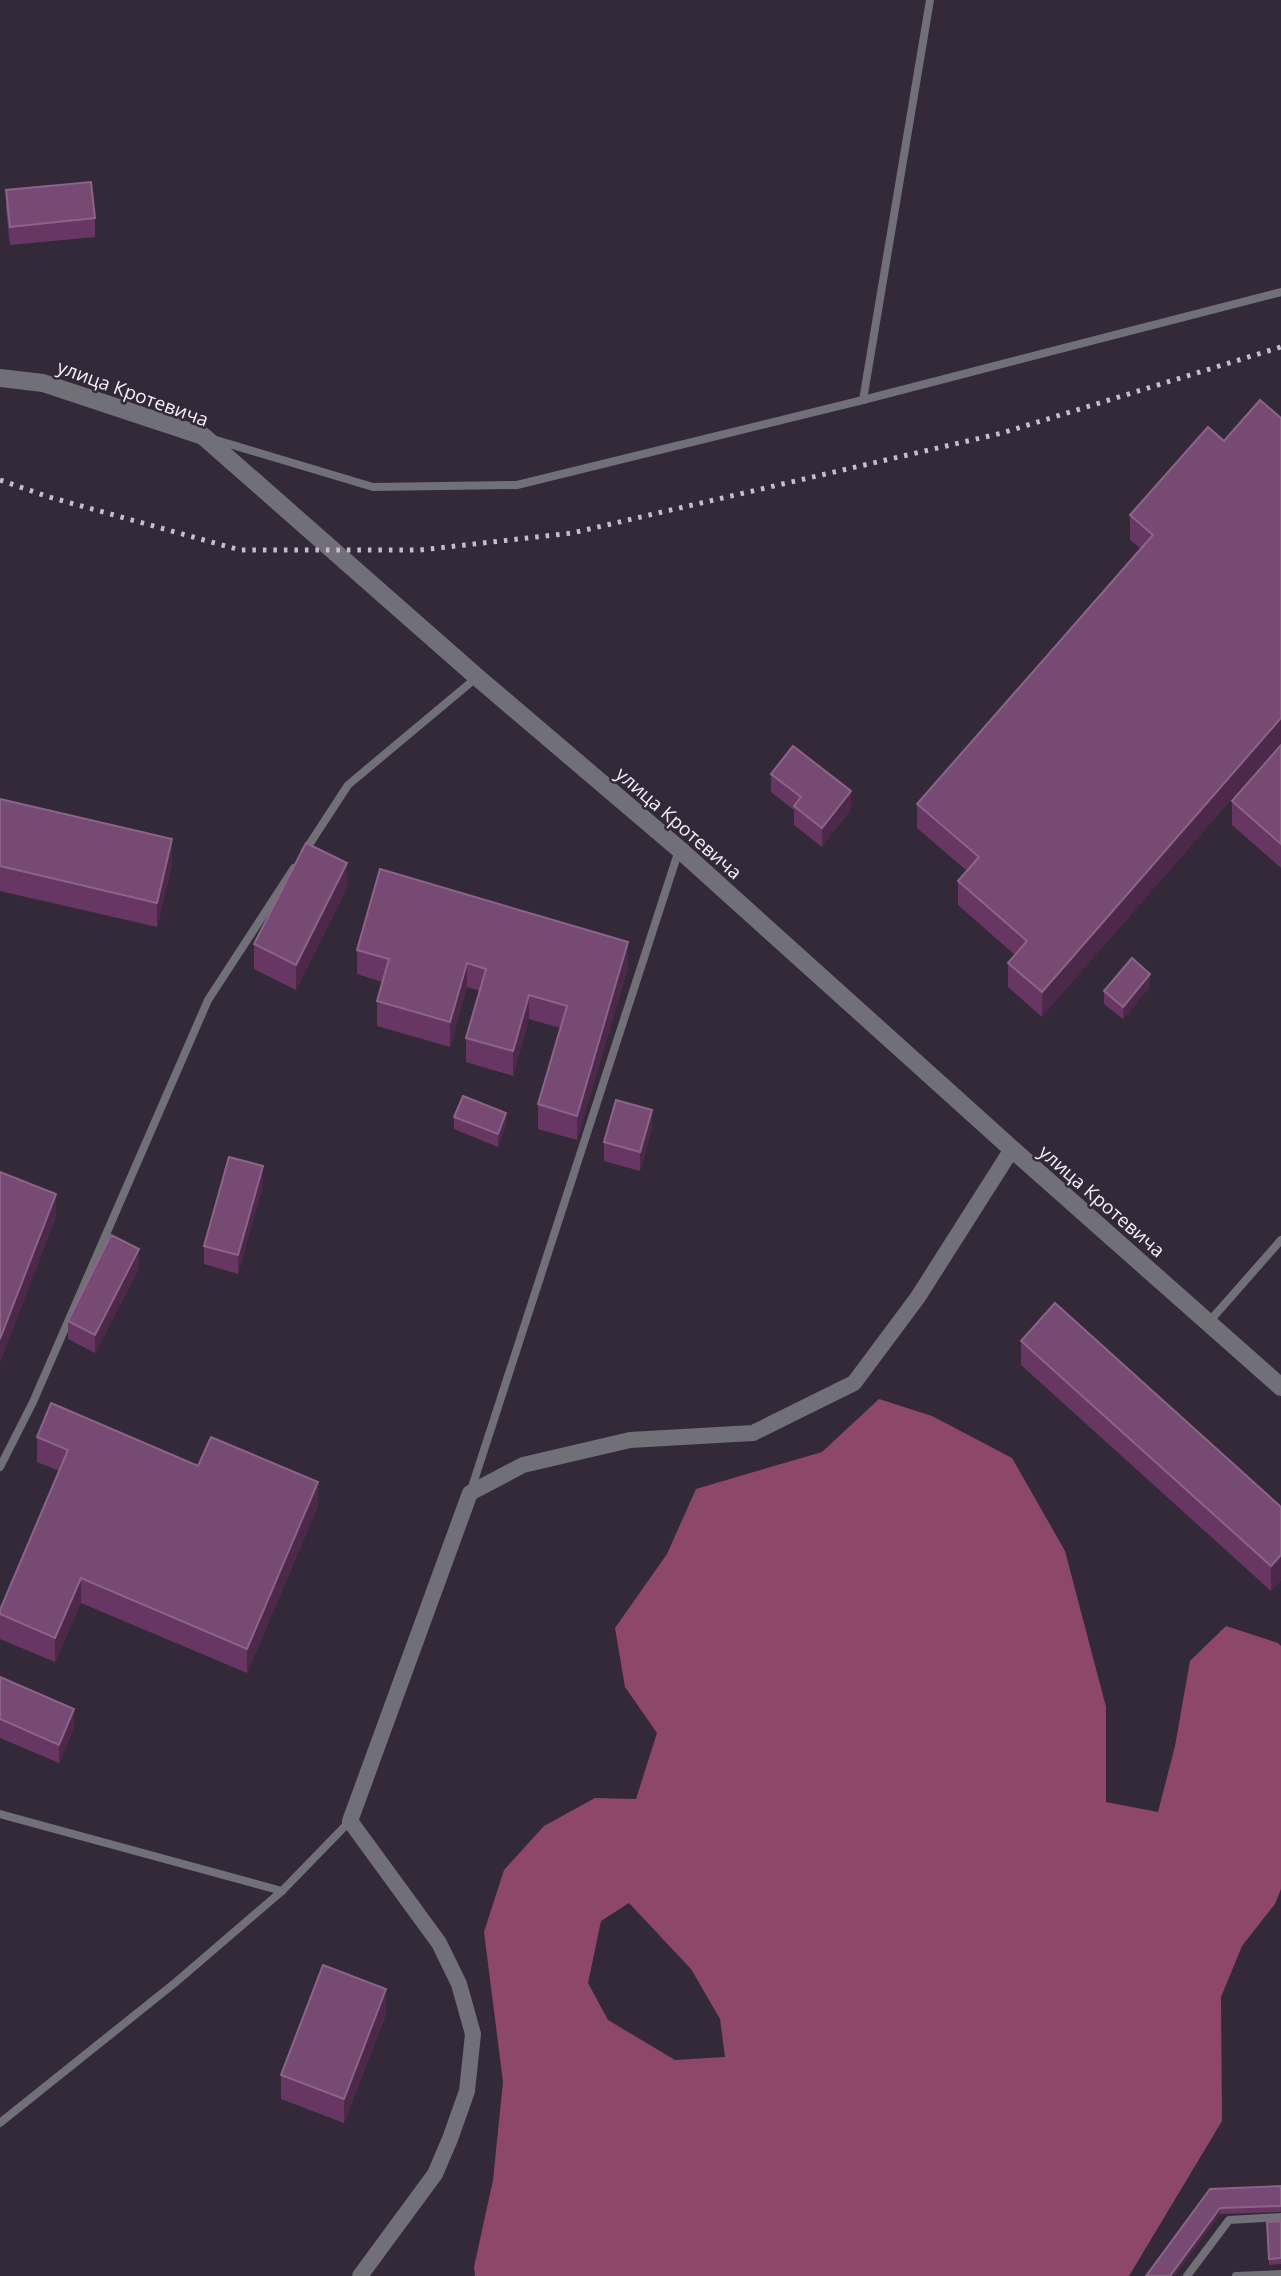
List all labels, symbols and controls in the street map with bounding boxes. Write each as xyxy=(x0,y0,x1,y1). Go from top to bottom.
street label: улица Кротевича xyxy=(54,354,212,432)
street label: улица Кротевича xyxy=(610,761,748,885)
street label: улица Кротевича xyxy=(1033,1139,1171,1263)

